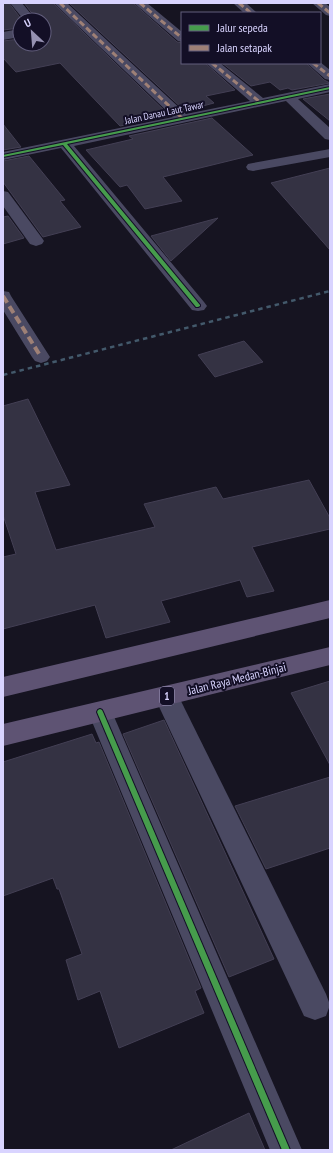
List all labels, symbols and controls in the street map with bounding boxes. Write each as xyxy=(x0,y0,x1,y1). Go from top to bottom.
north arrow xyxy=(12,12,52,52)
legend xyxy=(181,12,321,64)
text: U xyxy=(22,15,34,31)
text: Jalur sepeda xyxy=(216,20,268,35)
text: Jalan setapak xyxy=(216,40,272,55)
street label: Jalan Danau Laut Tawar xyxy=(122,98,205,127)
street label: Jalan Raya Medan-Binjai xyxy=(185,659,287,698)
road number: 1 xyxy=(160,687,174,705)

